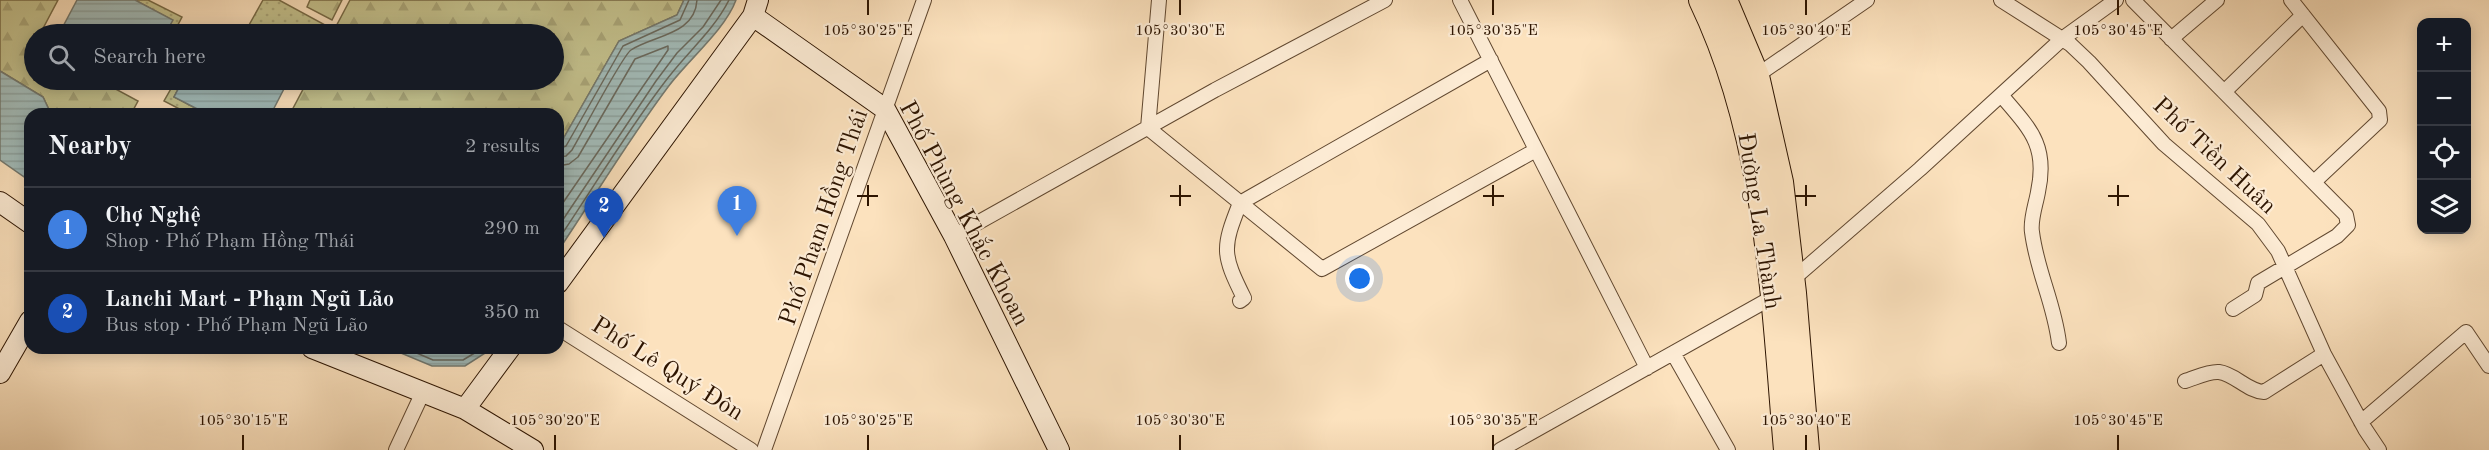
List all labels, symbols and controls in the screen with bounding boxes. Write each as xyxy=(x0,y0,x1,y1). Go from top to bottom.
map controls xyxy=(2417,18,2471,234)
button: + xyxy=(2417,18,2471,72)
search box xyxy=(24,24,564,90)
text: 105°30'25"E xyxy=(823,24,913,39)
text: 105°30'30"E xyxy=(1135,24,1225,39)
text: 105°30'35"E xyxy=(1448,24,1538,39)
text: 105°30'40"E xyxy=(1761,24,1851,39)
text: 105°30'45"E xyxy=(2073,24,2163,39)
icon: search xyxy=(45,41,78,74)
text: Search here xyxy=(93,46,206,68)
button: − xyxy=(2417,72,2471,126)
street label: Phố Tiền Huân xyxy=(2147,92,2281,219)
street label: Phố Phùng Khắc Khoan xyxy=(894,97,1035,330)
street label: Phố Phạm Hồng Thái xyxy=(775,106,873,329)
button: locate xyxy=(2417,126,2471,180)
street label: Đường La Thành xyxy=(1732,131,1784,311)
text: Nearby xyxy=(48,134,132,160)
text: 2 results xyxy=(465,137,540,157)
button: layers xyxy=(2417,180,2471,234)
pin: 1 xyxy=(718,186,756,236)
pin: 2 xyxy=(584,188,624,238)
text: Chợ Nghệ xyxy=(105,205,201,227)
text: 1 xyxy=(62,219,73,239)
text: 290 m xyxy=(484,219,540,239)
text: Shop · Phố Phạm Hồng Thái xyxy=(105,232,355,252)
your location xyxy=(1345,264,1374,293)
text: Lanchi Mart - Phạm Ngũ Lão xyxy=(105,289,394,311)
text: 2 xyxy=(62,303,73,323)
text: 350 m xyxy=(484,303,540,323)
street label: Phố Lê Quý Đôn xyxy=(587,313,748,426)
text: Bus stop · Phố Phạm Ngũ Lão xyxy=(105,316,368,336)
text: 105°30'15"E xyxy=(198,414,288,429)
text: 105°30'20"E xyxy=(510,414,600,429)
text: 105°30'25"E xyxy=(823,414,913,429)
text: 105°30'30"E xyxy=(1135,414,1225,429)
text: 105°30'35"E xyxy=(1448,414,1538,429)
text: 105°30'40"E xyxy=(1761,414,1851,429)
text: 105°30'45"E xyxy=(2073,414,2163,429)

